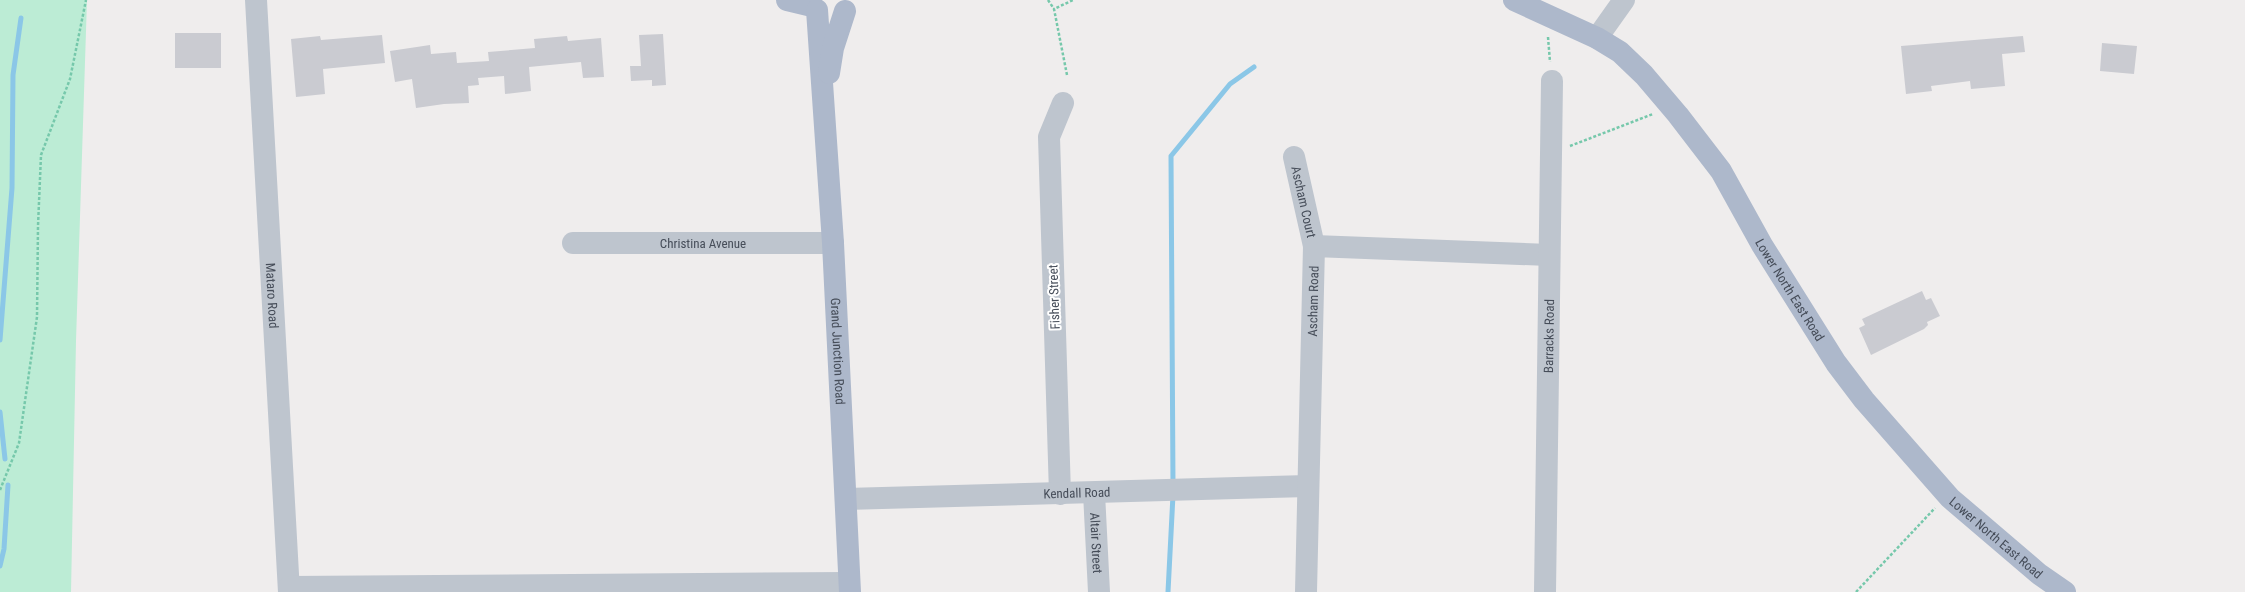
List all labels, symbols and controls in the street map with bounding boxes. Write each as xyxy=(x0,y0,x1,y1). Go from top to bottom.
street label: Ascham Court xyxy=(1289,165,1319,239)
street label: Christina Avenue xyxy=(660,236,746,251)
street label: Lower North East Road xyxy=(1752,236,1828,344)
street label: Mataro Road xyxy=(263,262,282,329)
street label: Fisher Street xyxy=(1045,264,1063,330)
street label: Ascham Road xyxy=(1304,265,1321,337)
street label: Grand Junction Road xyxy=(828,297,848,405)
street label: Barracks Road xyxy=(1540,299,1557,373)
street label: Kendall Road xyxy=(1043,484,1111,501)
street label: Lower North East Road xyxy=(1947,494,2046,581)
street label: Altair Street xyxy=(1087,512,1106,574)

